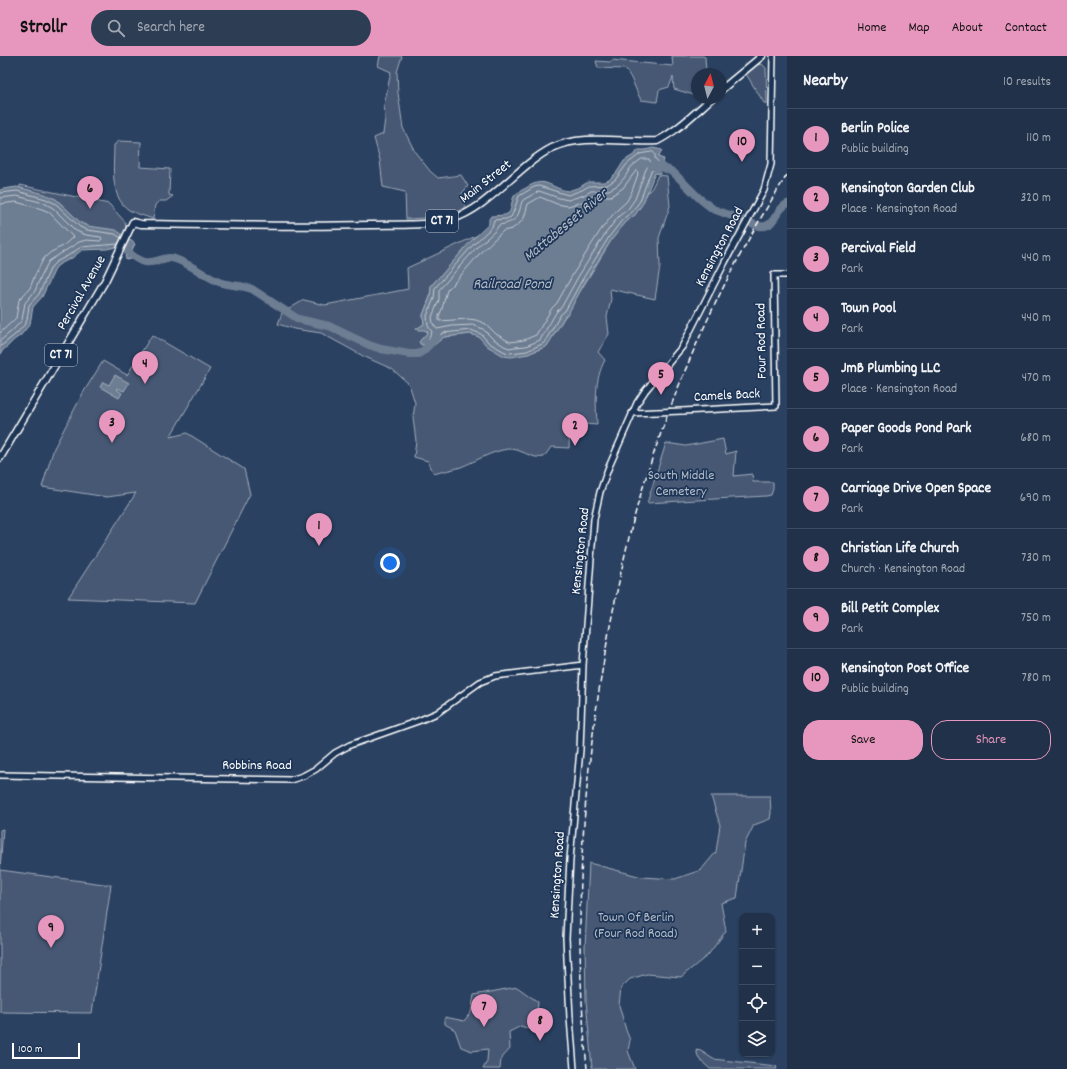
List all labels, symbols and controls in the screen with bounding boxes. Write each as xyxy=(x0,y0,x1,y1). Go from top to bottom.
search box xyxy=(91,10,371,46)
text: Strollr xyxy=(20,15,67,42)
icon: search xyxy=(105,17,127,39)
text: Search here xyxy=(137,17,205,39)
text: Home xyxy=(857,18,886,38)
text: Map xyxy=(908,18,930,38)
text: About xyxy=(952,18,983,38)
text: Contact xyxy=(1005,18,1047,38)
north arrow xyxy=(691,68,727,104)
text: Nearby xyxy=(803,70,847,94)
text: 10 results xyxy=(1003,73,1051,92)
text: Berlin Police xyxy=(841,118,909,140)
pin: 10 xyxy=(729,129,755,162)
text: 1 xyxy=(815,129,817,148)
text: 110 m xyxy=(1026,129,1051,148)
text: Public building xyxy=(841,140,909,159)
street label: Main Street xyxy=(456,155,516,209)
pin: 6 xyxy=(77,176,103,209)
text: Kensington Garden Club xyxy=(841,178,975,200)
water label: Mattabesset River xyxy=(519,183,614,268)
text: 2 xyxy=(813,189,819,208)
text: 320 m xyxy=(1021,189,1051,208)
text: Place · Kensington Road xyxy=(841,200,957,219)
street label: Kensington Road xyxy=(691,204,749,290)
road number: CT 71 xyxy=(426,210,458,232)
text: Percival Field xyxy=(841,238,916,260)
text: 3 xyxy=(813,249,819,268)
text: 440 m xyxy=(1021,249,1051,268)
street label: Percival Avenue xyxy=(53,252,111,334)
text: Park xyxy=(841,260,863,279)
water label: Railroad Pond xyxy=(473,274,553,296)
text: Town Pool xyxy=(841,298,896,320)
street label: Four Rod Road xyxy=(751,303,773,379)
text: 4 xyxy=(813,309,819,328)
text: 440 m xyxy=(1021,309,1051,328)
text: Park xyxy=(841,320,863,339)
road number: CT 71 xyxy=(45,344,77,366)
pin: 4 xyxy=(132,351,158,384)
text: JmB Plumbing LLC xyxy=(841,358,940,380)
pin: 5 xyxy=(648,362,674,395)
text: 5 xyxy=(813,369,819,388)
text: 470 m xyxy=(1022,369,1051,388)
text: Place · Kensington Road xyxy=(841,380,957,399)
street label: Camels Back xyxy=(693,384,761,408)
pin: 3 xyxy=(99,410,125,443)
pin: 2 xyxy=(562,413,588,446)
text: Paper Goods Pond Park xyxy=(841,418,972,440)
text: 6 xyxy=(813,429,819,448)
text: 680 m xyxy=(1020,429,1051,448)
text: Park xyxy=(841,440,863,459)
park label: South Middle Cemetery xyxy=(648,466,714,502)
text: Carriage Drive Open Space xyxy=(841,478,991,500)
text: 7 xyxy=(814,489,818,508)
text: 690 m xyxy=(1020,489,1051,508)
text: Park xyxy=(841,500,863,519)
street label: Kensington Road xyxy=(566,506,596,596)
pin: 1 xyxy=(306,513,332,546)
text: Christian Life Church xyxy=(841,538,959,560)
text: 8 xyxy=(813,549,819,568)
text: 730 m xyxy=(1021,549,1051,568)
your location xyxy=(380,553,400,573)
text: Church · Kensington Road xyxy=(841,560,965,579)
text: Bill Petit Complex xyxy=(841,598,939,620)
text: 9 xyxy=(813,609,819,628)
text: 750 m xyxy=(1021,609,1051,628)
text: Park xyxy=(841,620,863,639)
text: Kensington Post Office xyxy=(841,658,969,680)
text: 10 xyxy=(811,669,821,688)
text: 780 m xyxy=(1022,669,1051,688)
text: Public building xyxy=(841,680,909,699)
button: Save xyxy=(803,720,923,760)
button: Share xyxy=(931,720,1051,760)
street label: Robbins Road xyxy=(222,756,292,776)
street label: Kensington Road xyxy=(545,831,571,919)
park label: Town Of Berlin (Four Rod Road) xyxy=(595,908,678,944)
map controls xyxy=(739,913,775,1057)
button: + xyxy=(739,913,775,949)
pin: 9 xyxy=(38,915,64,948)
button: − xyxy=(739,949,775,985)
button: locate xyxy=(739,985,775,1021)
pin: 7 xyxy=(471,994,497,1027)
pin: 8 xyxy=(527,1008,553,1041)
button: layers xyxy=(739,1021,775,1057)
scale bar xyxy=(12,1041,80,1060)
text: 100 m xyxy=(18,1042,42,1058)

